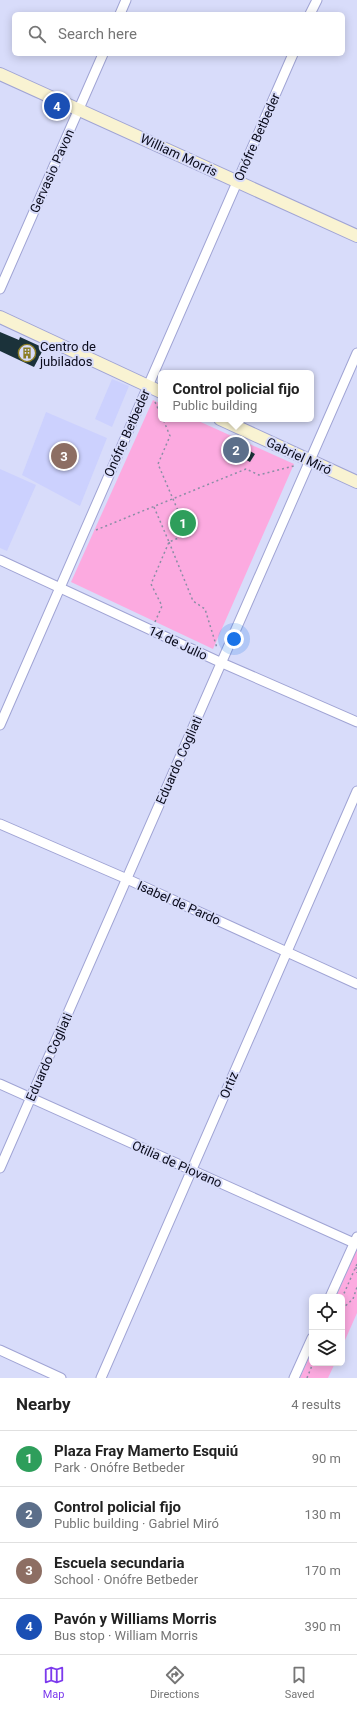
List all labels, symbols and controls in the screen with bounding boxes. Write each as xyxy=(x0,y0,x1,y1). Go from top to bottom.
search box xyxy=(12,12,345,56)
icon: search xyxy=(26,23,48,45)
text: Search here xyxy=(58,25,137,43)
street label: Onófre Betbeder xyxy=(231,90,283,183)
pin: 4 xyxy=(44,91,70,121)
street label: Gervasio Pavon xyxy=(27,127,77,215)
street label: William Morris xyxy=(138,131,220,180)
place label: Centro de jubilados xyxy=(39,339,96,369)
building icon: Centro de jubilados xyxy=(17,343,37,363)
popup xyxy=(158,370,314,422)
text: Control policial fijo xyxy=(172,380,300,398)
street label: Onófre Betbeder xyxy=(101,386,153,479)
text: Public building xyxy=(172,398,257,413)
street label: Gabriel Miró xyxy=(264,434,334,478)
pin: 2 xyxy=(223,435,249,465)
pin: 3 xyxy=(51,441,77,471)
pin: 1 xyxy=(170,508,196,538)
street label: 14 de Julio xyxy=(146,623,210,663)
your location xyxy=(224,629,244,649)
street label: Eduardo Cogliati xyxy=(153,714,205,806)
street label: Isabel de Pardo xyxy=(135,878,223,928)
street label: Eduardo Cogliati xyxy=(23,1011,75,1103)
street label: Ortiz xyxy=(217,1069,241,1101)
street label: Otilia de Piovano xyxy=(130,1137,224,1191)
map controls xyxy=(309,1294,345,1366)
button: locate xyxy=(309,1294,345,1330)
button: layers xyxy=(309,1330,345,1366)
text: Nearby xyxy=(16,1394,71,1414)
text: 4 results xyxy=(291,1397,341,1412)
text: Plaza Fray Mamerto Esquiú xyxy=(54,1442,238,1460)
text: 1 xyxy=(25,1451,33,1466)
text: 90 m xyxy=(312,1451,341,1466)
text: Park · Onófre Betbeder xyxy=(54,1460,185,1475)
text: Control policial fijo xyxy=(54,1498,181,1516)
text: 2 xyxy=(25,1507,33,1522)
text: 130 m xyxy=(304,1507,341,1522)
text: Public building · Gabriel Miró xyxy=(54,1516,219,1531)
text: Escuela secundaria xyxy=(54,1554,185,1572)
text: 3 xyxy=(25,1563,33,1578)
text: 170 m xyxy=(304,1563,341,1578)
text: School · Onófre Betbeder xyxy=(54,1572,198,1587)
text: Pavón y Williams Morris xyxy=(54,1610,217,1628)
text: 4 xyxy=(25,1619,33,1634)
text: 390 m xyxy=(304,1619,341,1634)
text: Bus stop · William Morris xyxy=(54,1628,198,1643)
tab: Map xyxy=(43,1664,65,1701)
tab: Directions xyxy=(150,1664,199,1701)
tab: Saved xyxy=(285,1664,314,1701)

